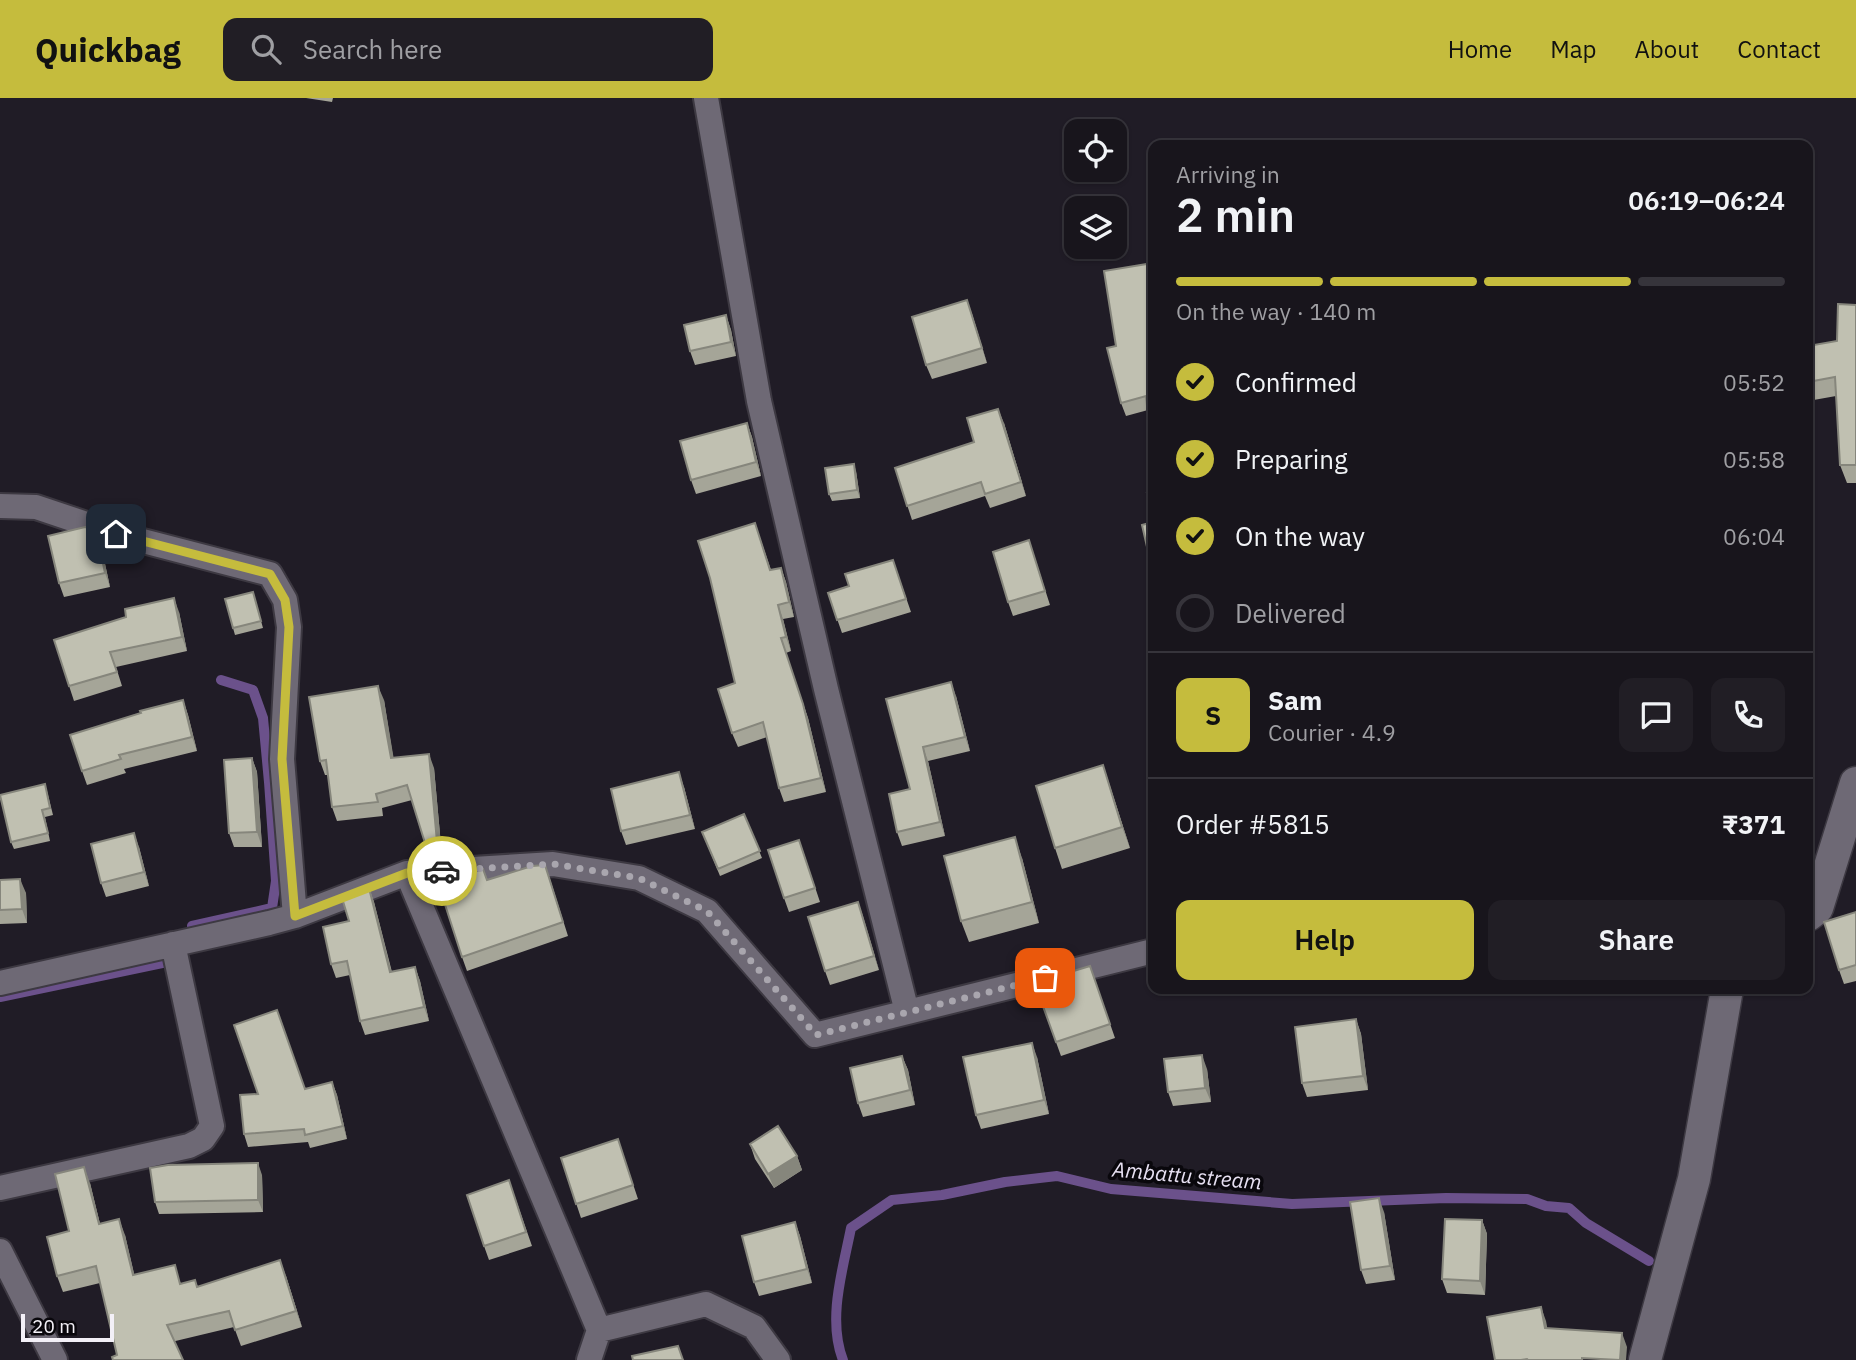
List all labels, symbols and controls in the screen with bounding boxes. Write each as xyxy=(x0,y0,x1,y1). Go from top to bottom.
search box xyxy=(223,18,713,81)
text: Quickbag xyxy=(35,28,181,71)
icon: search xyxy=(247,30,285,68)
text: Search here xyxy=(303,32,442,66)
text: Home xyxy=(1448,33,1512,65)
text: Map xyxy=(1550,33,1596,65)
text: About xyxy=(1634,33,1699,65)
text: Contact xyxy=(1737,33,1821,65)
map controls xyxy=(1064,119,1127,259)
button: locate xyxy=(1064,119,1127,182)
text: Arriving in xyxy=(1176,159,1280,189)
text: 06:19–06:24 xyxy=(1628,183,1785,217)
text: 2 min xyxy=(1176,185,1295,245)
button: layers xyxy=(1064,196,1127,259)
text: On the way · 140 m xyxy=(1176,296,1376,326)
icon: check xyxy=(1176,363,1214,401)
text: Confirmed xyxy=(1235,365,1357,399)
text: 05:52 xyxy=(1723,367,1785,397)
icon: check xyxy=(1176,440,1214,478)
text: Preparing xyxy=(1235,442,1348,476)
text: 05:58 xyxy=(1723,444,1785,474)
pin xyxy=(86,504,146,564)
icon: home xyxy=(97,515,135,553)
icon: check xyxy=(1176,517,1214,555)
text: On the way xyxy=(1235,519,1365,553)
text: 06:04 xyxy=(1723,521,1785,551)
text: Delivered xyxy=(1235,596,1346,630)
button: chat xyxy=(1619,678,1693,752)
button: phone xyxy=(1711,678,1785,752)
text: Sam xyxy=(1268,683,1322,717)
text: S xyxy=(1205,698,1221,732)
text: Courier · 4.9 xyxy=(1268,717,1396,747)
text: Order #5815 xyxy=(1176,807,1330,841)
text: ₹371 xyxy=(1722,807,1785,841)
courier xyxy=(407,836,477,906)
icon: car xyxy=(423,852,461,890)
button: Help xyxy=(1176,900,1474,980)
button: Share xyxy=(1488,900,1785,980)
pin xyxy=(1015,948,1075,1008)
icon: bag xyxy=(1026,959,1064,997)
water label: Ambattu stream xyxy=(1110,1154,1263,1195)
scale bar xyxy=(21,1311,114,1343)
text: 20 m xyxy=(32,1314,76,1338)

